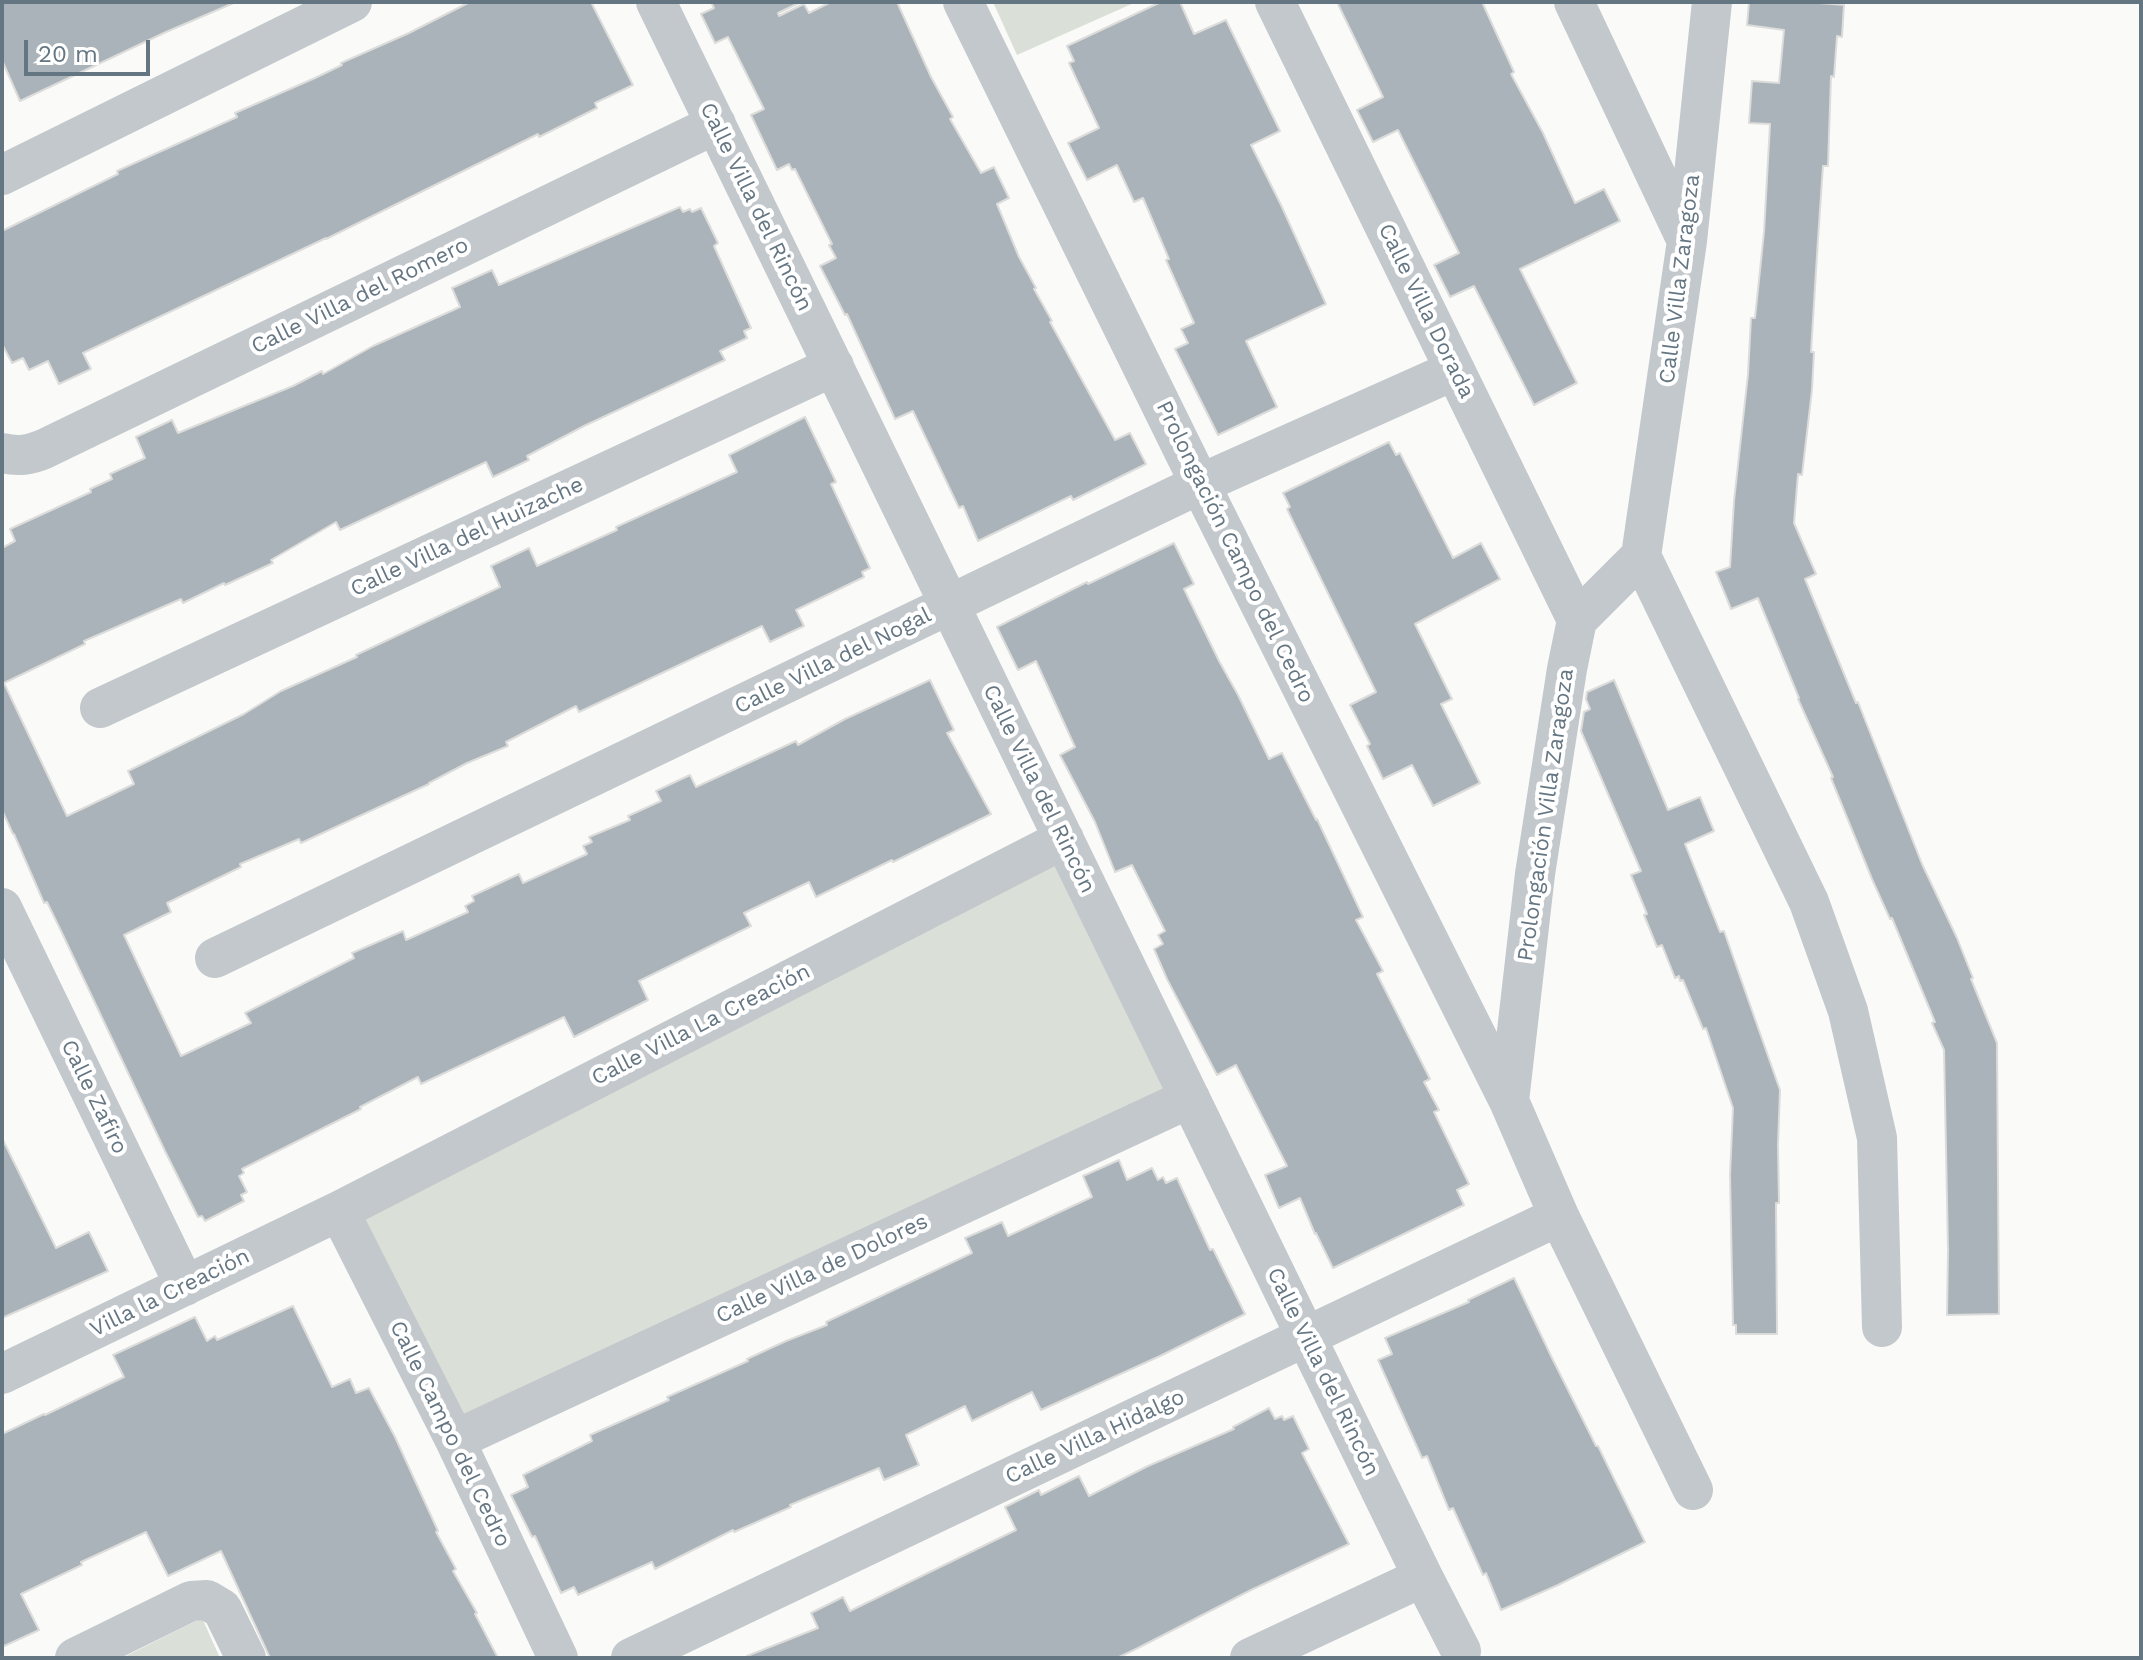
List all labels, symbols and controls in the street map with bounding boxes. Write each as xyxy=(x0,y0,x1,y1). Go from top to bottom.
scale bar xyxy=(28,24,154,74)
text: 20 m xyxy=(38,40,98,68)
street label: Calle Villa del Rincón xyxy=(694,98,818,316)
street label: Calle Villa Zaragoza xyxy=(1654,173,1706,385)
street label: Calle Villa Dorada xyxy=(1372,219,1480,403)
street label: Calle Villa del Romero xyxy=(247,232,473,360)
street label: Prolongación Campo del Cedro xyxy=(1150,397,1320,707)
street label: Calle Villa del Huizache xyxy=(346,471,588,603)
street label: Calle Villa del Nogal xyxy=(730,602,936,720)
street label: Prolongación Villa Zaragoza xyxy=(1512,667,1580,963)
street label: Calle Villa del Rincón xyxy=(977,680,1101,898)
street label: Calle Villa La Creación xyxy=(587,958,815,1092)
street label: Calle Zafiro xyxy=(55,1036,133,1158)
street label: Calle Villa de Dolores xyxy=(712,1208,932,1330)
street label: Villa la Creación xyxy=(86,1243,254,1343)
street label: Calle Villa del Rincón xyxy=(1261,1263,1385,1481)
street label: Calle Campo del Cedro xyxy=(384,1317,516,1551)
street label: Calle Villa Hidalgo xyxy=(1001,1384,1189,1490)

